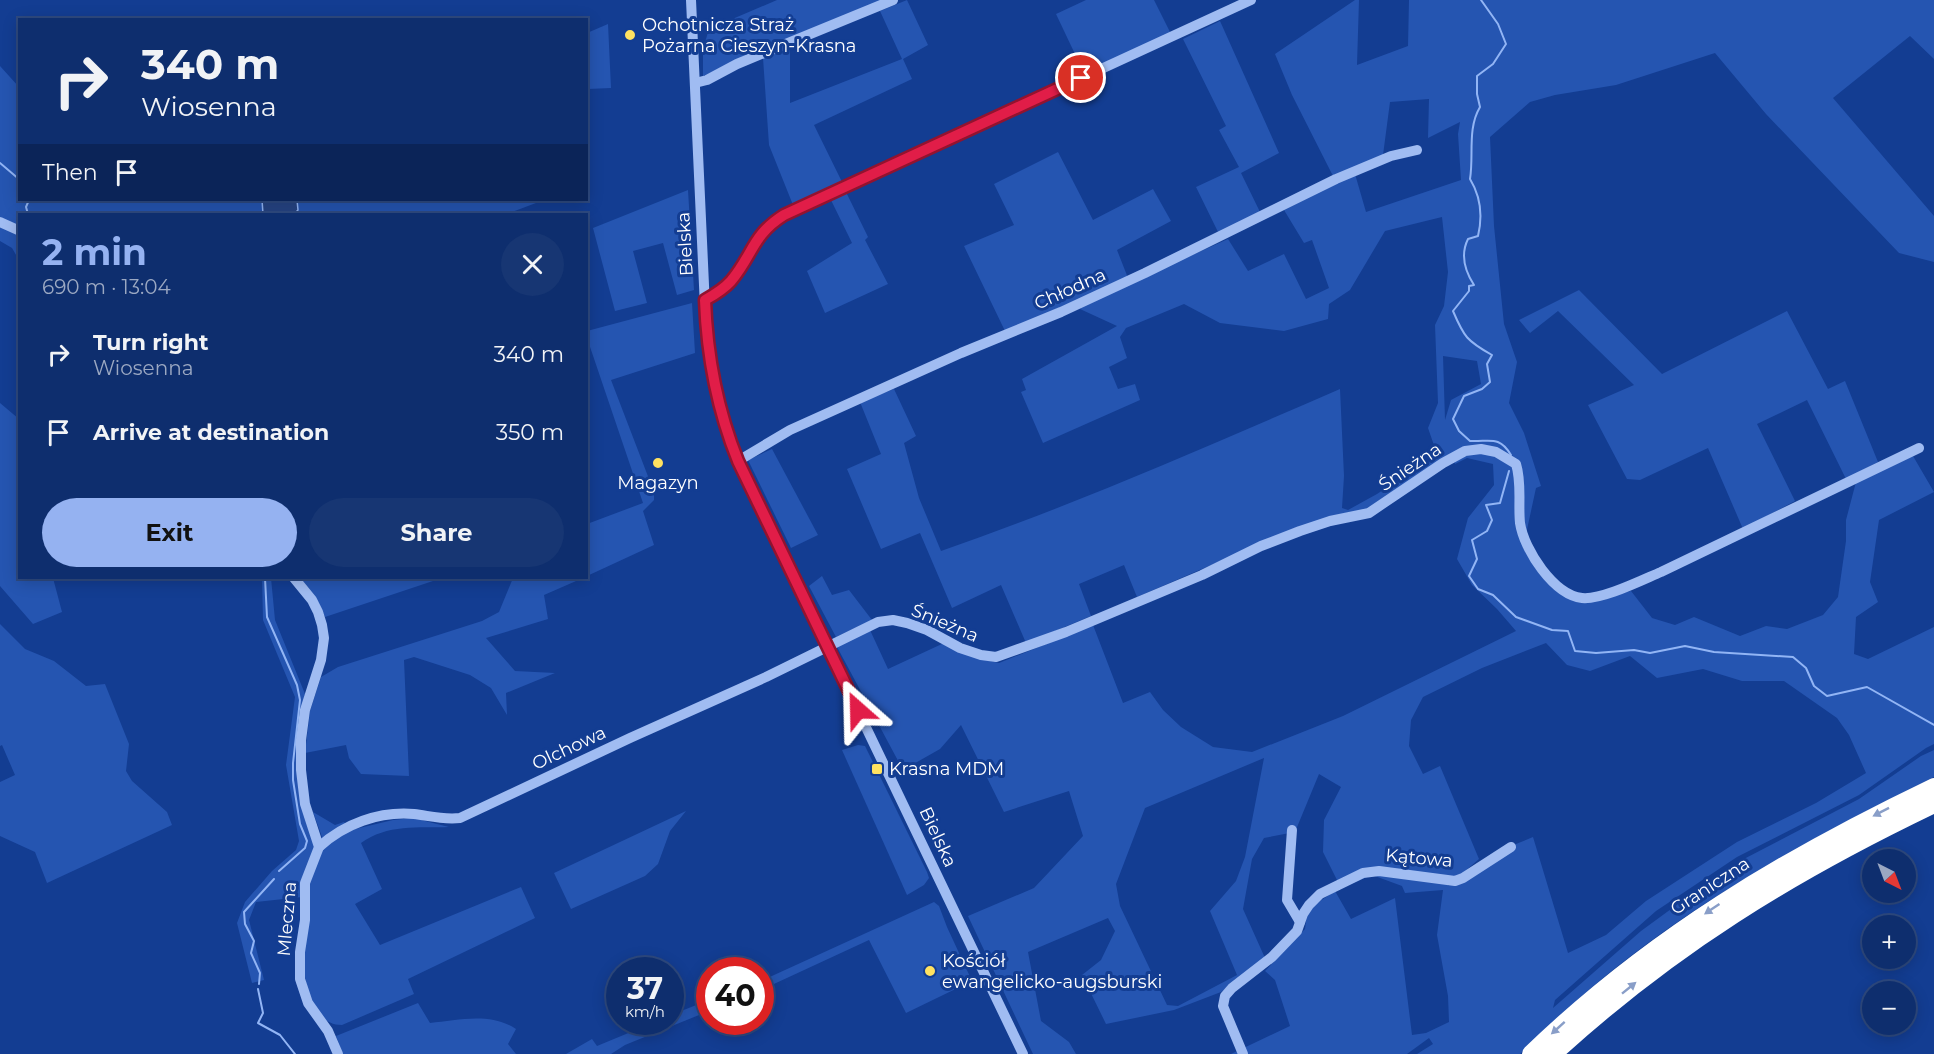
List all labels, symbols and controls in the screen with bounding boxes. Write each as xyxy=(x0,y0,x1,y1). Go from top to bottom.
place label: Ochotnicza Straż Pożarna Cieszyn-Krasna xyxy=(642,14,856,57)
marker: Ochotnicza Straż Pożarna Cieszyn-Krasna xyxy=(623,28,637,42)
text: 340 m xyxy=(141,38,279,90)
icon: right xyxy=(42,42,120,120)
pin xyxy=(1055,52,1106,103)
icon: arrive xyxy=(1064,61,1097,94)
text: Wiosenna xyxy=(141,90,277,123)
icon: arrive xyxy=(110,156,143,189)
text: Then xyxy=(42,159,98,186)
street label: Bielska xyxy=(672,211,698,277)
text: 2 min xyxy=(42,230,147,274)
button: close xyxy=(501,233,564,296)
street label: Chłodna xyxy=(1031,263,1109,315)
text: 690 m · 13:04 xyxy=(42,275,171,299)
text: Turn right xyxy=(93,329,208,356)
icon: right xyxy=(42,338,75,371)
text: 340 m xyxy=(493,341,564,368)
text: Wiosenna xyxy=(93,356,193,380)
icon: arrive xyxy=(42,416,75,449)
text: Arrive at destination xyxy=(93,419,329,446)
text: 350 m xyxy=(496,419,564,446)
street label: Śnieżna xyxy=(1374,438,1446,496)
marker: Magazyn xyxy=(651,456,665,470)
place label: Magazyn xyxy=(617,472,699,494)
button: Exit xyxy=(42,498,297,567)
button: Share xyxy=(309,498,564,567)
street label: Śnieżna xyxy=(908,599,982,647)
position arrow xyxy=(826,678,890,742)
street label: Olchowa xyxy=(528,721,610,775)
place label: Krasna MDM xyxy=(889,758,1004,780)
marker: Krasna MDM xyxy=(870,762,884,776)
street label: Bielska xyxy=(914,803,962,871)
one-way arrow xyxy=(1873,808,1890,817)
street label: Kątowa xyxy=(1385,844,1453,872)
north arrow xyxy=(1862,849,1916,903)
map controls xyxy=(1862,849,1916,1035)
street label: Graniczna xyxy=(1666,852,1754,920)
street label: Mleczna xyxy=(273,881,301,957)
one-way arrow xyxy=(1704,903,1720,914)
button: + xyxy=(1862,915,1916,969)
place label: Kościół ewangelicko-augsburski xyxy=(942,950,1162,993)
speed limit sign: 40 xyxy=(696,957,774,1035)
marker: Kościół ewangelicko-augsburski xyxy=(923,964,937,978)
text: 37 xyxy=(627,970,663,1007)
button: − xyxy=(1862,981,1916,1035)
one-way arrow xyxy=(1621,982,1637,995)
text: km/h xyxy=(625,1002,665,1021)
one-way arrow xyxy=(1551,1021,1566,1034)

